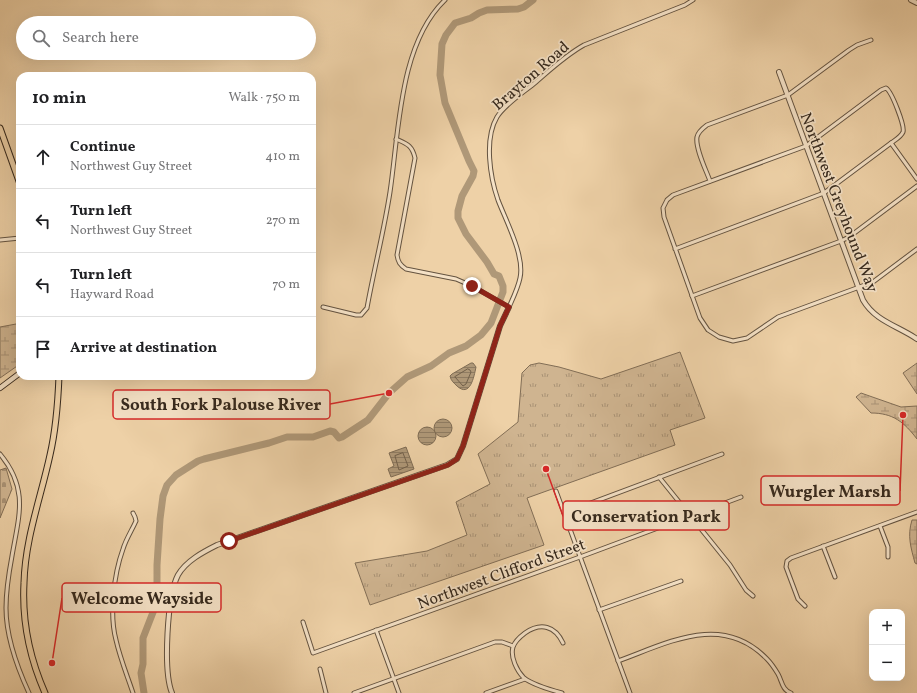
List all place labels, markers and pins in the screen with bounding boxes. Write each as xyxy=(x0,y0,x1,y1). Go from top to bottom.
callout: South Fork Palouse River xyxy=(113,390,330,419)
callout: Wurgler Marsh xyxy=(761,476,900,505)
callout: Conservation Park xyxy=(563,501,729,530)
callout: Welcome Wayside xyxy=(62,583,221,612)

